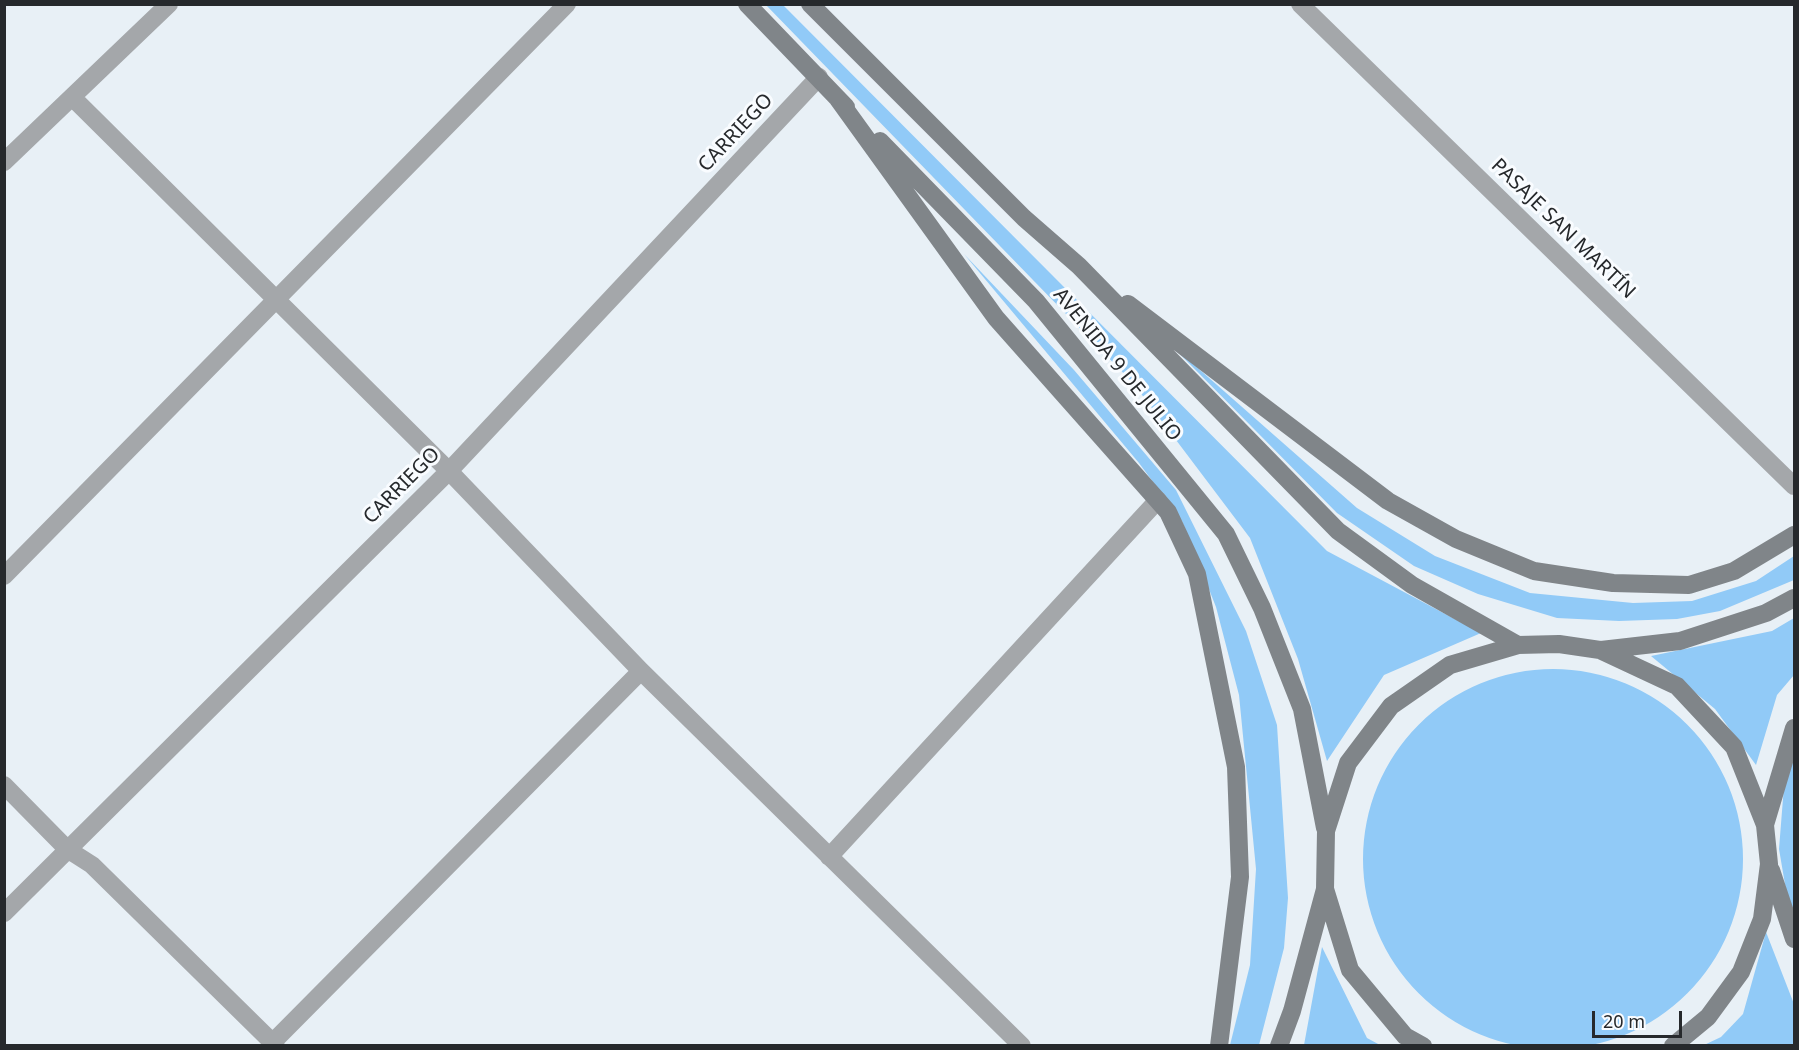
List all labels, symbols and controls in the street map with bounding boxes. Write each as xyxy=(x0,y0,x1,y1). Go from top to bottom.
street label: CARRIEGO xyxy=(694,89,778,177)
street label: PASAJE SAN MARTÍN xyxy=(1486,154,1640,304)
street label: AVENIDA 9 DE JULIO xyxy=(1048,284,1186,446)
street label: CARRIEGO xyxy=(359,443,445,529)
scale bar xyxy=(1595,999,1685,1037)
text: 20 m xyxy=(1603,1009,1645,1033)

